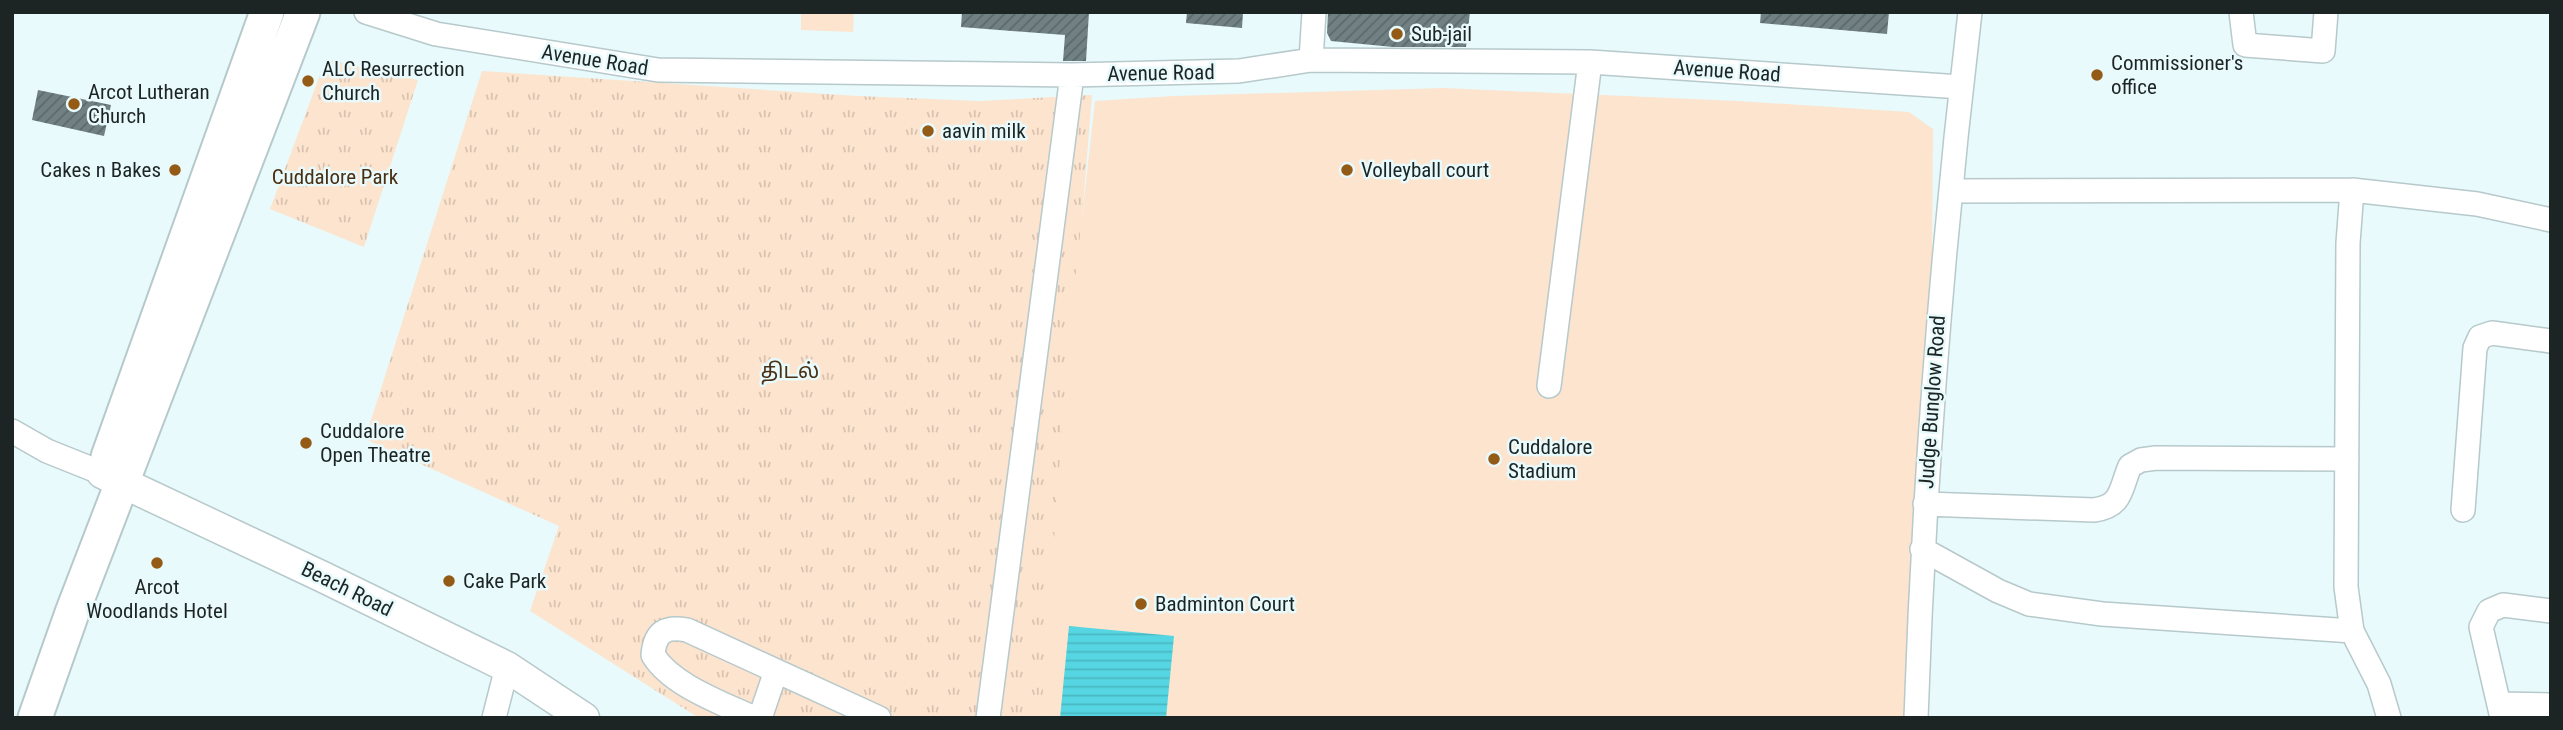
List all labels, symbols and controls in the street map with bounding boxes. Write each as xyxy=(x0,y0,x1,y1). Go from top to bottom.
place label: Sub-jail xyxy=(1411,22,1472,46)
marker: Sub-jail xyxy=(1389,26,1405,42)
street label: Avenue Road xyxy=(540,40,650,80)
place label: Commissioner's office xyxy=(2111,51,2243,99)
street label: Avenue Road xyxy=(1673,55,1781,87)
place label: ALC Resurrection Church xyxy=(322,57,465,105)
street label: Avenue Road xyxy=(1107,60,1215,86)
marker: Commissioner's office xyxy=(2089,67,2105,83)
marker: ALC Resurrection Church xyxy=(300,73,316,89)
place label: Arcot Lutheran Church xyxy=(88,80,210,128)
marker: Arcot Lutheran Church xyxy=(66,96,82,112)
place label: aavin milk xyxy=(942,119,1026,143)
marker: aavin milk xyxy=(920,123,936,139)
place label: Cakes n Bakes xyxy=(40,158,161,182)
place label: Volleyball court xyxy=(1361,158,1489,182)
marker: Cakes n Bakes xyxy=(167,162,183,178)
marker: Volleyball court xyxy=(1339,162,1355,178)
park label: Cuddalore Park xyxy=(272,165,399,189)
street label: Judge Bunglow Road xyxy=(1914,314,1950,490)
park label: திடல் xyxy=(761,359,819,385)
place label: Cuddalore Open Theatre xyxy=(320,419,431,467)
marker: Cuddalore Open Theatre xyxy=(298,435,314,451)
place label: Cuddalore Stadium xyxy=(1508,435,1593,483)
marker: Cuddalore Stadium xyxy=(1486,451,1502,467)
marker: Arcot Woodlands Hotel xyxy=(149,555,165,571)
street label: Beach Road xyxy=(298,557,396,621)
place label: Cake Park xyxy=(463,569,547,593)
marker: Cake Park xyxy=(441,573,457,589)
place label: Arcot Woodlands Hotel xyxy=(86,575,228,623)
place label: Badminton Court xyxy=(1155,592,1295,616)
marker: Badminton Court xyxy=(1133,596,1149,612)

